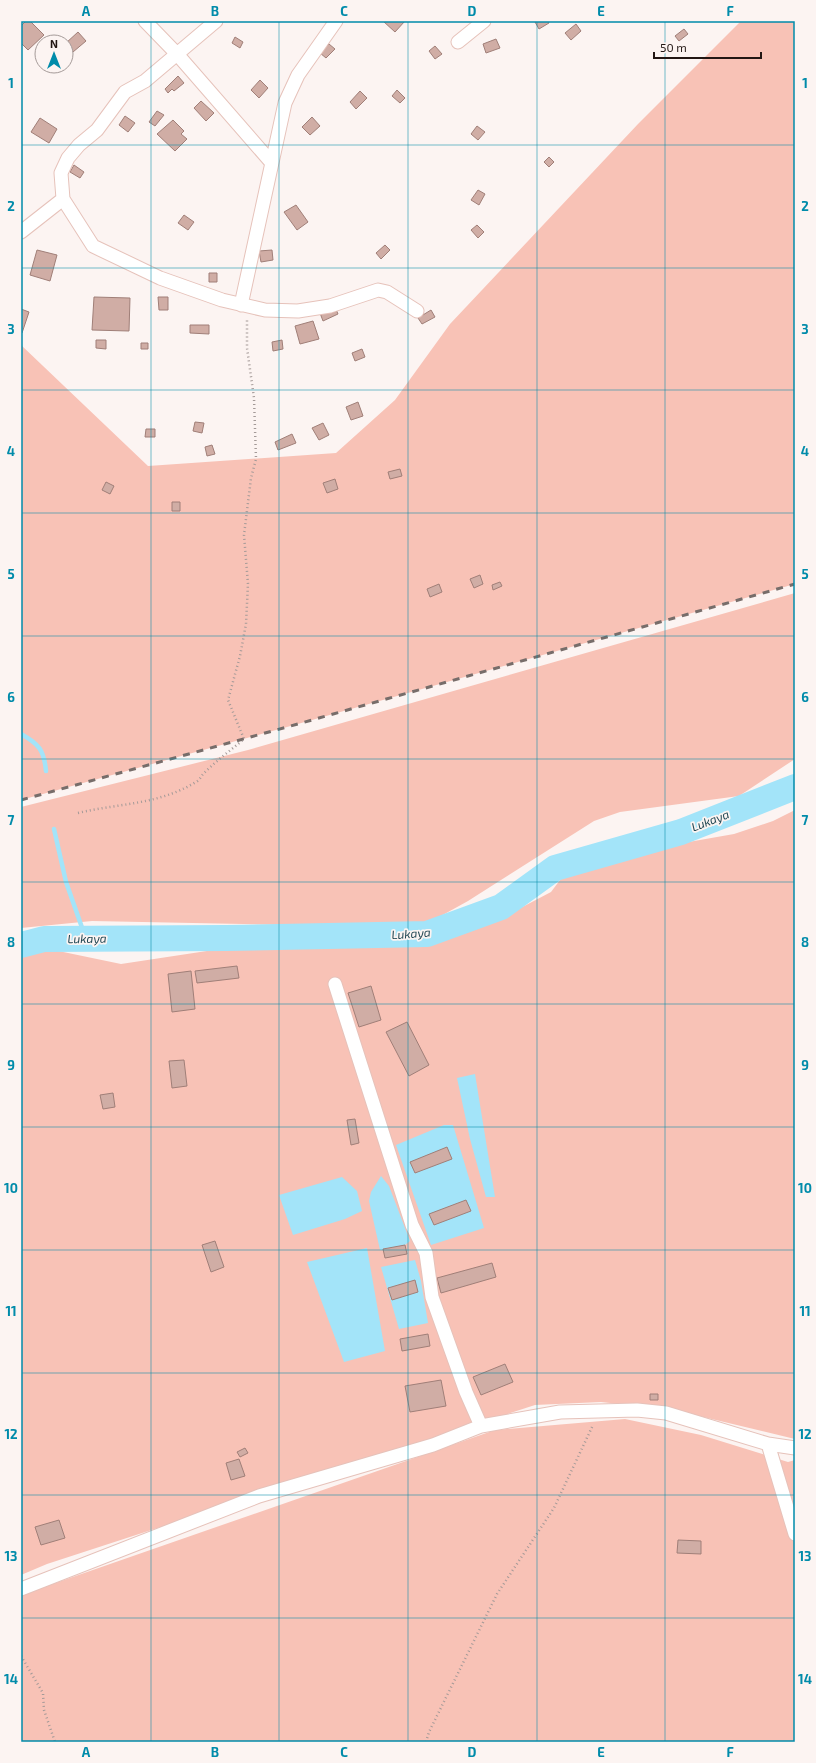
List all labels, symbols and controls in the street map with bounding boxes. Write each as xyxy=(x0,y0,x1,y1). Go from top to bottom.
text: A xyxy=(82,3,91,19)
text: B xyxy=(211,3,219,19)
text: C xyxy=(340,3,348,19)
text: D xyxy=(468,3,477,19)
text: E xyxy=(597,3,605,19)
text: F xyxy=(726,3,734,19)
north arrow xyxy=(34,34,74,74)
scale bar xyxy=(654,34,761,60)
text: N xyxy=(50,37,58,50)
text: 50 m xyxy=(660,40,687,54)
text: 1 xyxy=(8,75,14,91)
text: 1 xyxy=(802,75,808,91)
text: 2 xyxy=(7,198,15,214)
text: 2 xyxy=(801,198,809,214)
text: 3 xyxy=(7,321,15,337)
text: 3 xyxy=(801,321,809,337)
text: 4 xyxy=(7,443,15,459)
text: 4 xyxy=(801,443,809,459)
text: 5 xyxy=(7,566,15,582)
text: 5 xyxy=(801,566,809,582)
text: 6 xyxy=(7,689,15,705)
text: 6 xyxy=(801,689,809,705)
water label: Lukaya xyxy=(689,806,731,835)
text: 7 xyxy=(8,812,15,828)
text: 7 xyxy=(802,812,809,828)
water label: Lukaya xyxy=(391,925,431,942)
water label: Lukaya xyxy=(67,931,107,946)
text: 8 xyxy=(7,934,15,950)
text: 8 xyxy=(801,934,809,950)
text: 9 xyxy=(7,1057,15,1073)
text: 9 xyxy=(801,1057,809,1073)
text: 10 xyxy=(4,1180,18,1196)
text: 10 xyxy=(798,1180,812,1196)
text: 11 xyxy=(5,1303,17,1319)
text: 11 xyxy=(799,1303,811,1319)
text: 12 xyxy=(4,1426,18,1442)
text: 12 xyxy=(798,1426,812,1442)
text: 13 xyxy=(5,1548,18,1564)
text: 13 xyxy=(799,1548,812,1564)
text: 14 xyxy=(4,1671,18,1687)
text: 14 xyxy=(798,1671,812,1687)
text: A xyxy=(82,1744,91,1760)
text: B xyxy=(211,1744,219,1760)
text: C xyxy=(340,1744,348,1760)
text: D xyxy=(468,1744,477,1760)
text: E xyxy=(597,1744,605,1760)
text: F xyxy=(726,1744,734,1760)

